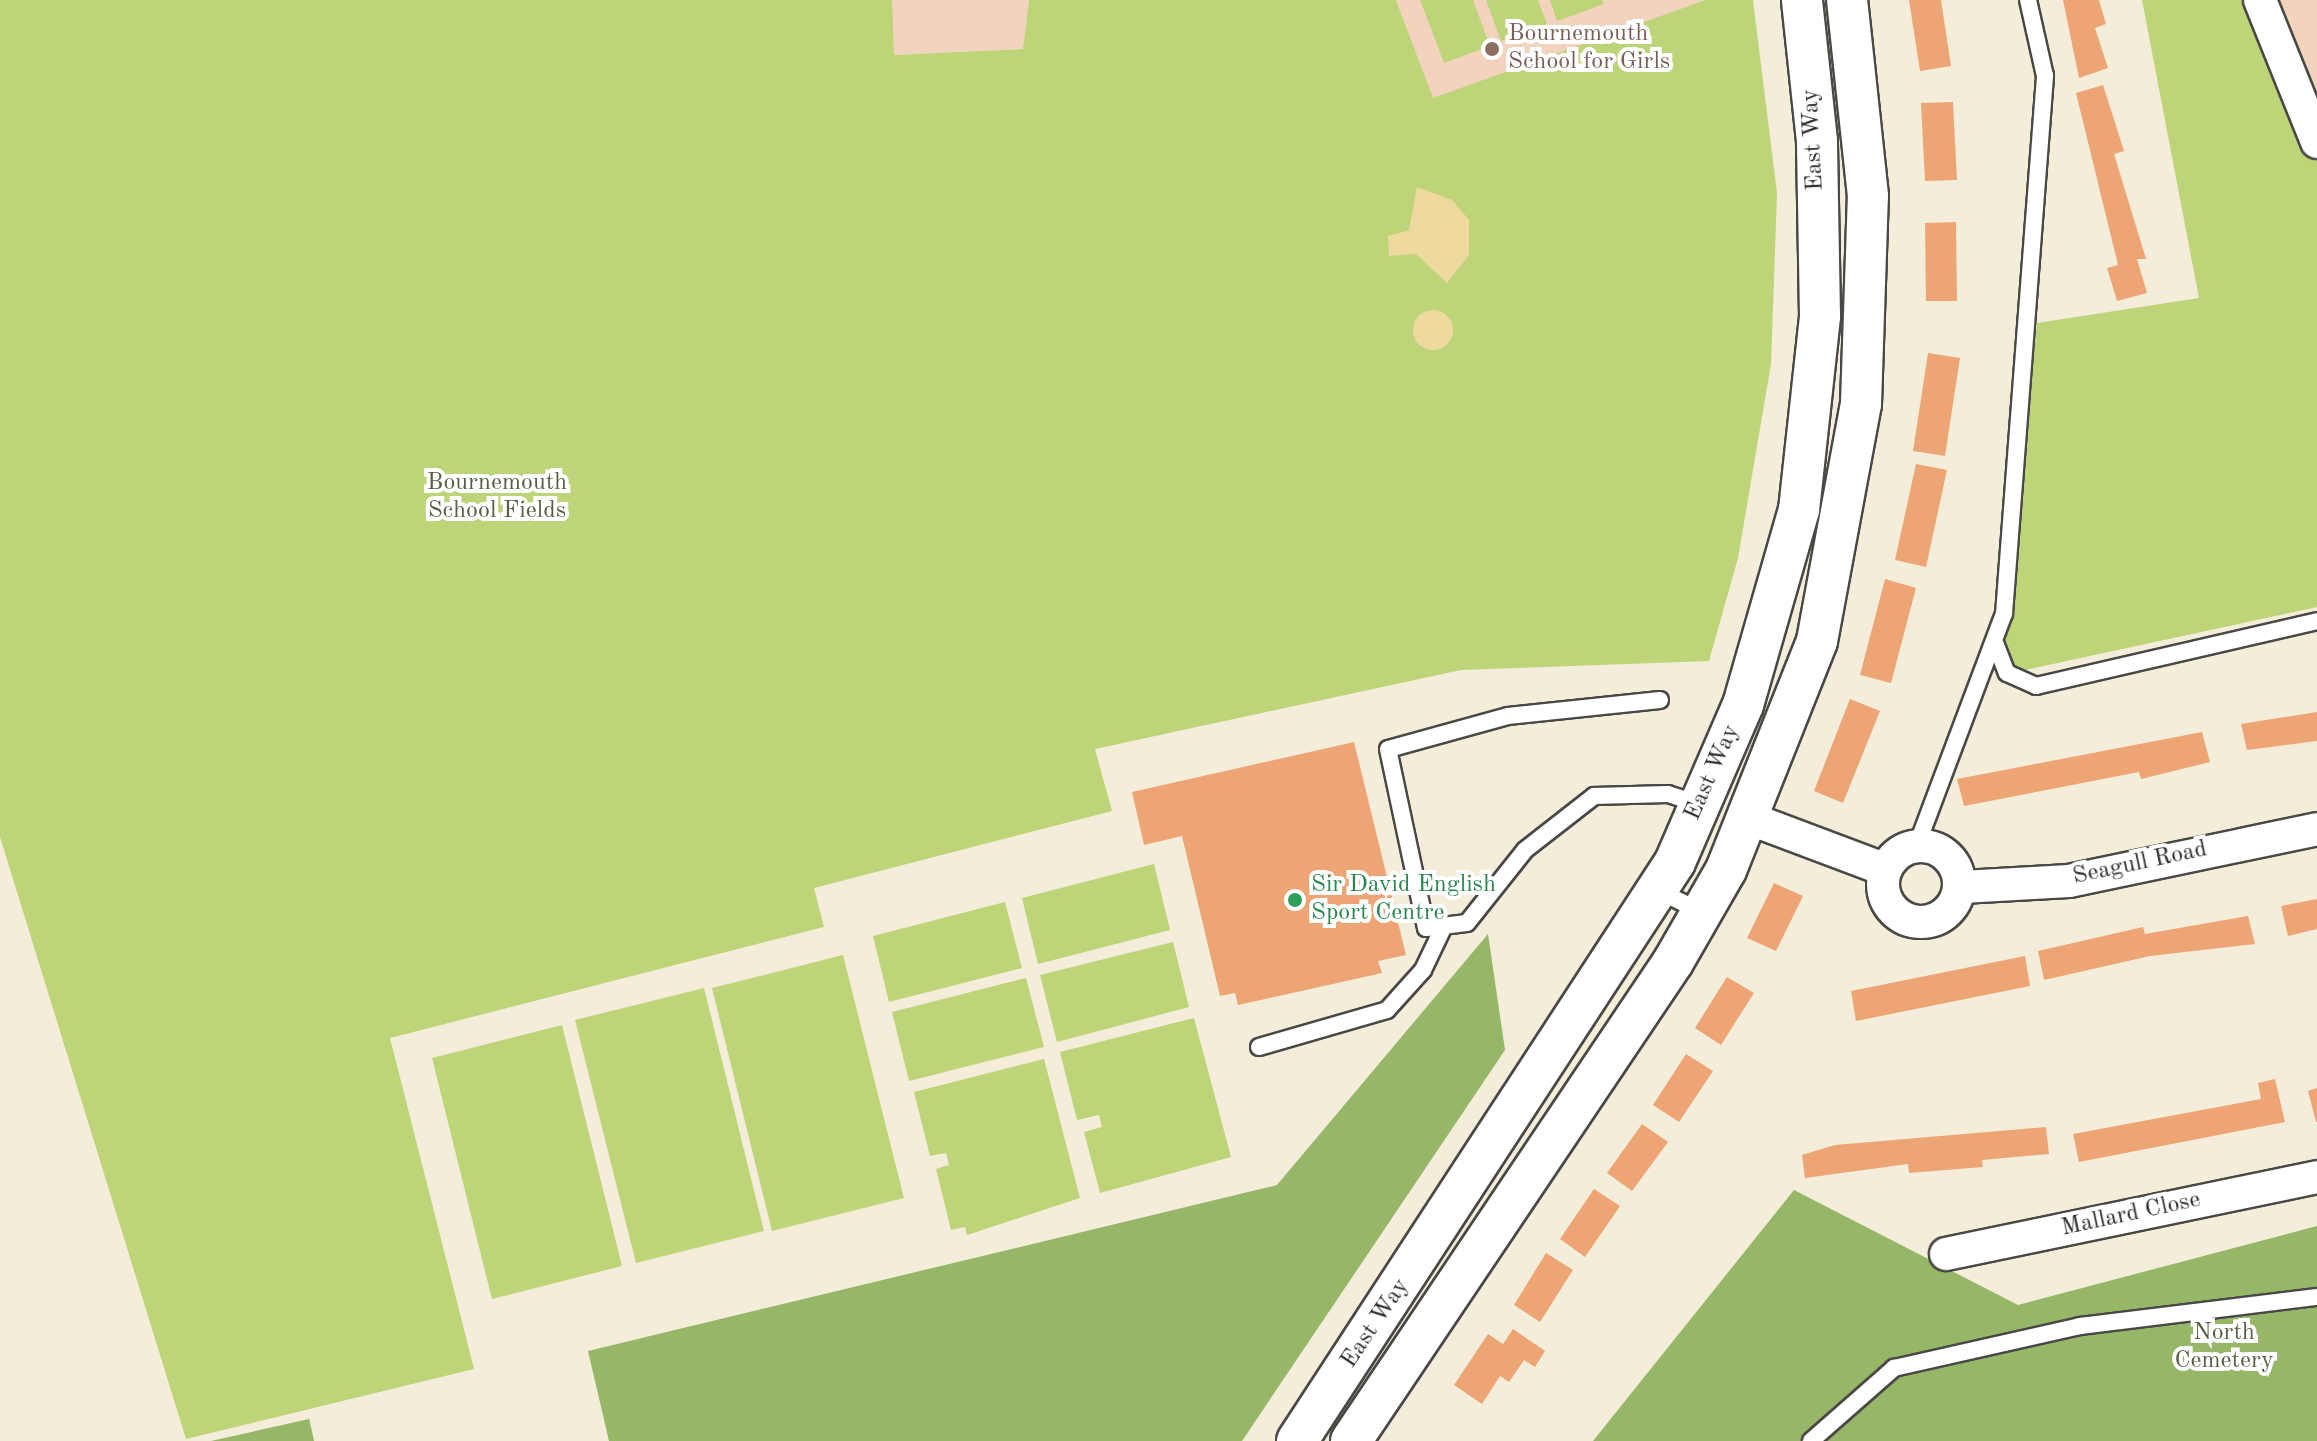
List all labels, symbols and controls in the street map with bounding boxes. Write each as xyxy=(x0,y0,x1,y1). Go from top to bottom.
place label: Bournemouth School for Girls xyxy=(1508,21,1670,77)
marker: Bournemouth School for Girls xyxy=(1483,40,1501,58)
street label: East Way xyxy=(1797,88,1831,192)
park label: Bournemouth School Fields xyxy=(427,470,567,526)
street label: East Way xyxy=(1679,721,1747,825)
street label: Seagull Road xyxy=(2070,836,2210,892)
place label: Sir David English Sport Centre xyxy=(1311,872,1496,928)
marker: Sir David English Sport Centre xyxy=(1286,891,1304,909)
street label: Mallard Close xyxy=(2059,1186,2203,1244)
street label: East Way xyxy=(1336,1274,1416,1374)
park label: North Cemetery xyxy=(2174,1320,2274,1376)

